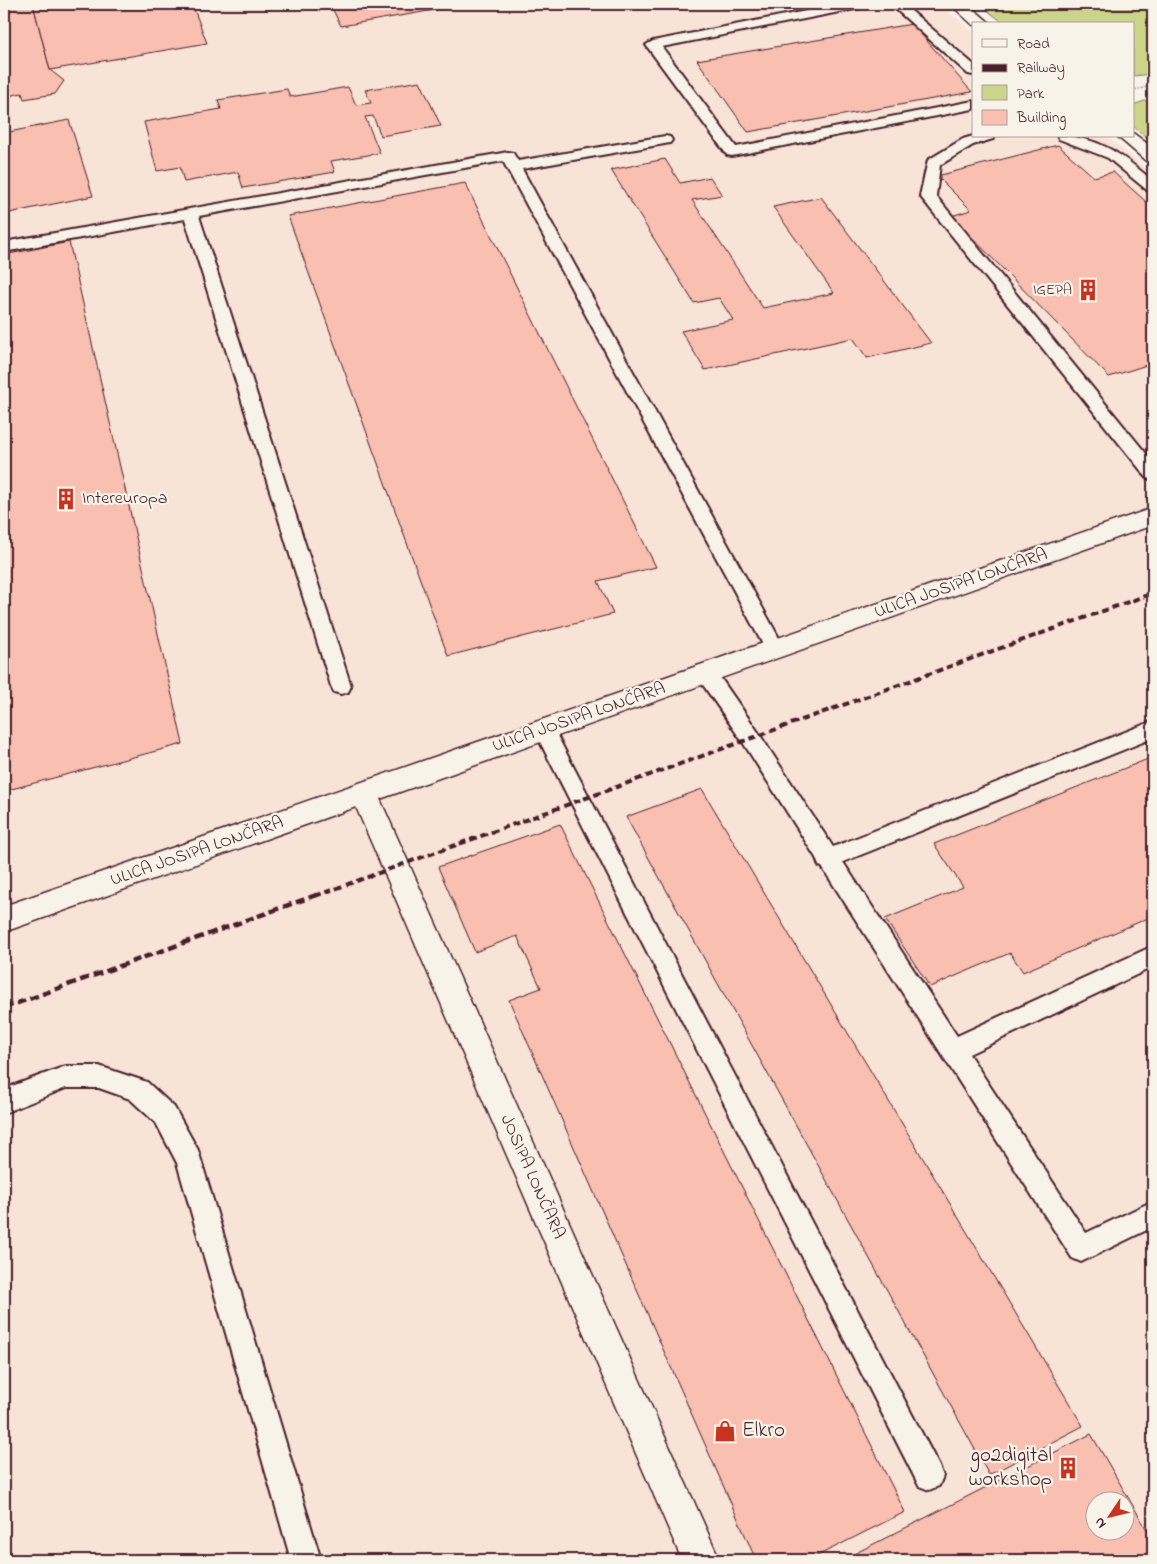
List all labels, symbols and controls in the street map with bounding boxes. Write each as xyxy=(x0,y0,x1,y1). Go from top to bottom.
legend xyxy=(972,22,1134,138)
text: Road xyxy=(1017,33,1050,55)
text: Railway xyxy=(1017,57,1065,80)
text: Park xyxy=(1017,83,1045,105)
text: Building xyxy=(1016,107,1066,130)
building icon: IGEPA xyxy=(1075,277,1101,303)
place label: IGEPA xyxy=(1033,279,1072,301)
building icon: Intereuropa xyxy=(53,486,79,512)
place label: Intereuropa xyxy=(82,486,168,512)
street label: ULICA JOSIPA LONČARA xyxy=(871,542,1051,626)
street label: ULICA JOSIPA LONČARA xyxy=(489,676,669,760)
street label: ULICA JOSIPA LONČARA xyxy=(107,810,287,894)
street label: JOSIPA LONČARA xyxy=(493,1111,571,1243)
place label: Elkro xyxy=(742,1416,785,1446)
shop icon: Elkro xyxy=(712,1418,738,1444)
place label: go2digital workshop xyxy=(969,1441,1052,1495)
building icon: go2digital workshop xyxy=(1055,1455,1081,1481)
north arrow xyxy=(1084,1492,1134,1542)
text: N xyxy=(1089,1513,1112,1532)

